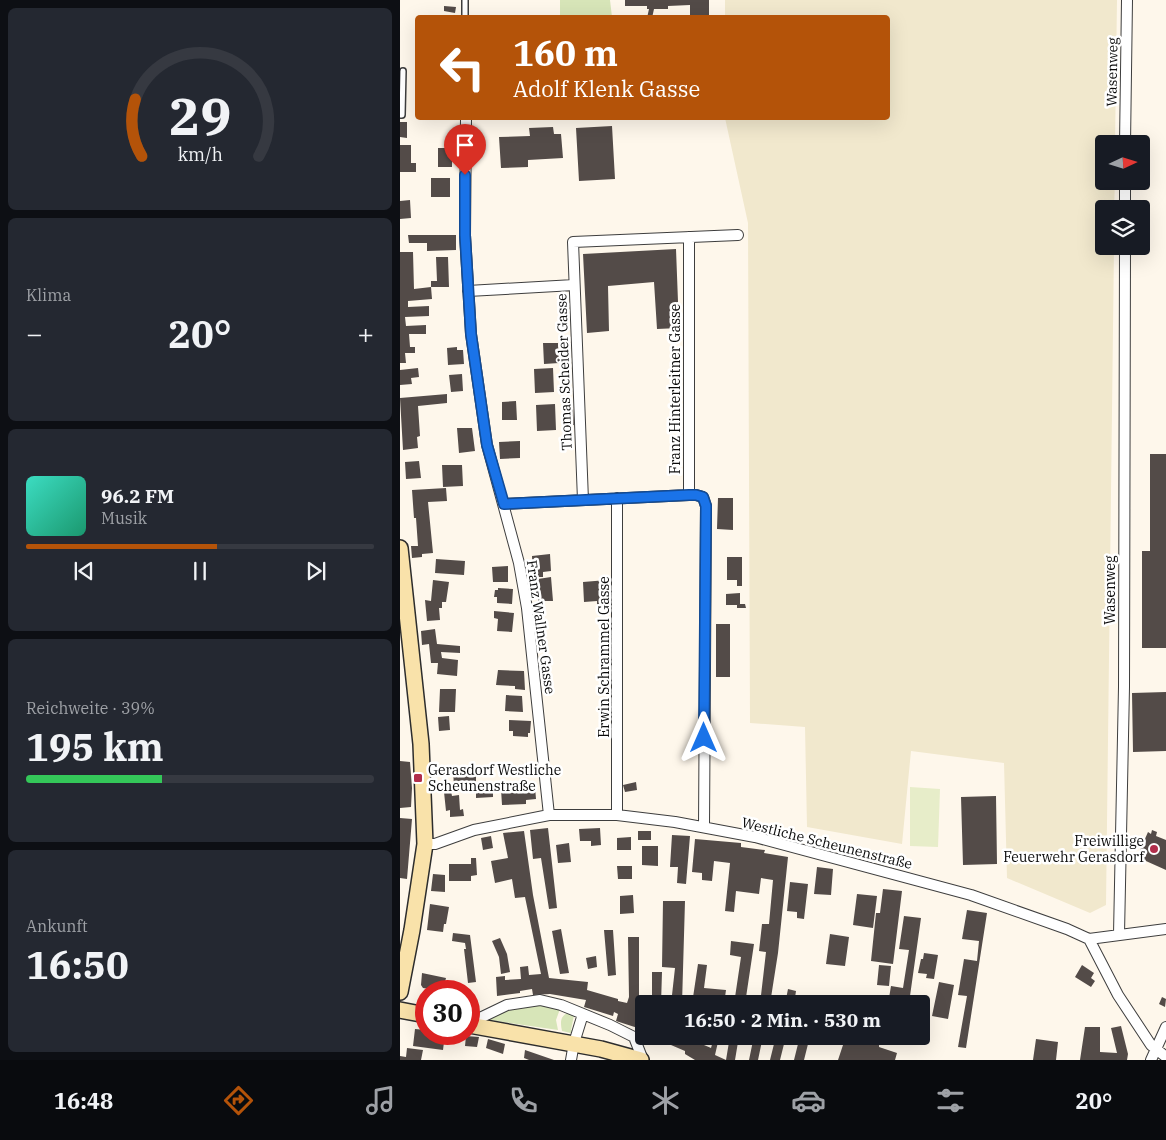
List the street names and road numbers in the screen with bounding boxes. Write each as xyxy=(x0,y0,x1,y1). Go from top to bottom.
street label: Wasenweg xyxy=(1102,37,1122,107)
street label: Thomas Scheider Gasse xyxy=(552,293,576,451)
street label: Franz Hinterleitner Gasse xyxy=(666,304,684,474)
street label: Wasenweg xyxy=(1101,555,1119,625)
street label: Franz Wallner Gasse xyxy=(523,559,559,695)
street label: Erwin Schrammel Gasse xyxy=(595,576,613,738)
street label: Westliche Scheunenstraße xyxy=(740,813,914,873)

